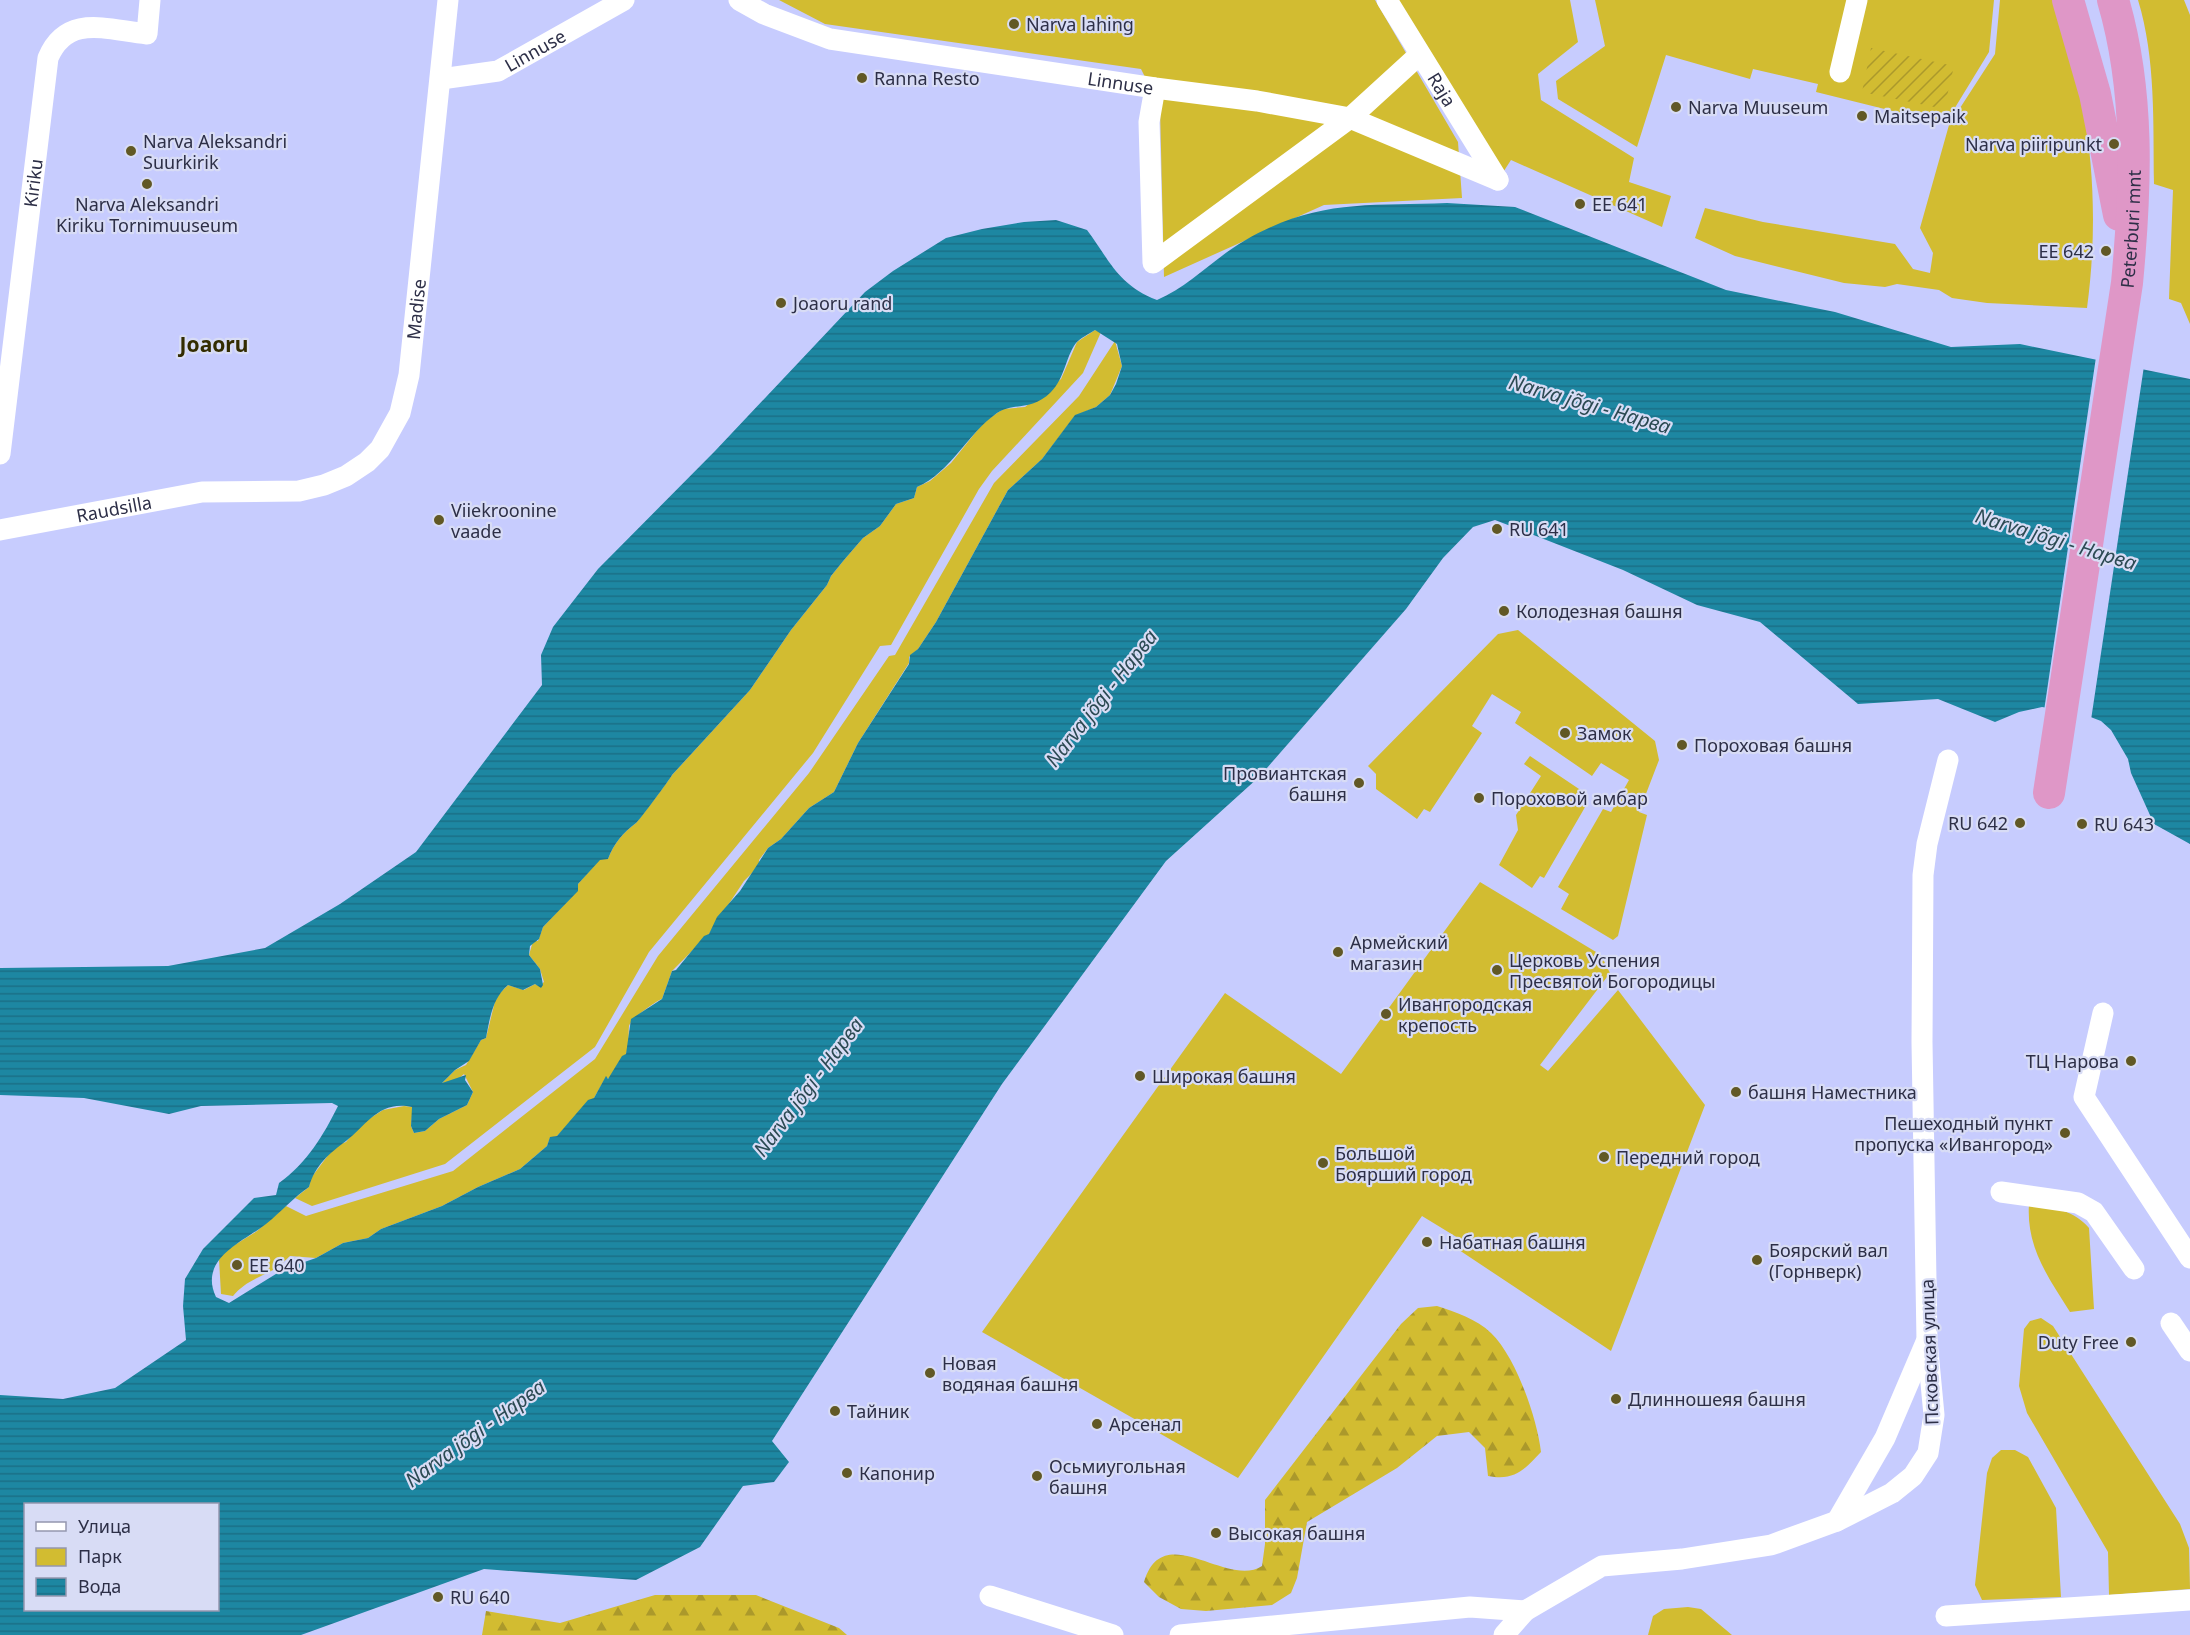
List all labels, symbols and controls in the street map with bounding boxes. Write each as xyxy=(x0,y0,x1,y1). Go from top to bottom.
place label: Narva lahing xyxy=(1026,12,1134,36)
marker: Narva lahing xyxy=(1007,17,1021,31)
street label: Linnuse xyxy=(500,23,570,77)
place label: Ranna Resto xyxy=(874,66,980,90)
street label: Linnuse xyxy=(1086,66,1155,100)
street label: Raja xyxy=(1422,68,1462,111)
marker: Ranna Resto xyxy=(855,71,869,85)
place label: Narva Muuseum xyxy=(1688,95,1828,119)
marker: Narva Muuseum xyxy=(1669,100,1683,114)
place label: Maitsepaik xyxy=(1874,104,1966,128)
marker: Maitsepaik xyxy=(1855,109,1869,123)
place label: Narva Aleksandri Suurkirik xyxy=(143,129,287,174)
place label: Narva piiripunkt xyxy=(1965,132,2102,156)
marker: Narva piiripunkt xyxy=(2107,137,2121,151)
marker: Narva Aleksandri Suurkirik xyxy=(124,144,138,158)
street label: Kiriku xyxy=(18,157,48,209)
street label: Peterburi mnt xyxy=(2115,169,2146,289)
marker: Narva Aleksandri Kiriku Tornimuuseum xyxy=(140,177,154,191)
place label: Narva Aleksandri Kiriku Tornimuuseum xyxy=(56,192,238,237)
place label: EE 641 xyxy=(1592,192,1648,216)
marker: EE 641 xyxy=(1573,197,1587,211)
place label: EE 642 xyxy=(2038,239,2094,263)
marker: EE 642 xyxy=(2099,244,2113,258)
street label: Madise xyxy=(401,278,431,341)
place label: Joaoru rand xyxy=(791,291,892,315)
marker: Joaoru rand xyxy=(774,296,788,310)
district label: Joaoru xyxy=(178,330,248,358)
water label: Narva jõgi - Нарва xyxy=(1506,368,1674,440)
street label: Raudsilla xyxy=(74,490,154,527)
place label: Viiekroonine vaade xyxy=(451,498,557,543)
water label: Narva jõgi - Нарва xyxy=(1972,502,2140,576)
marker: Viiekroonine vaade xyxy=(432,513,446,527)
place label: RU 641 xyxy=(1509,517,1569,541)
marker: RU 641 xyxy=(1490,522,1504,536)
place label: Колодезная башня xyxy=(1516,599,1683,623)
marker: Колодезная башня xyxy=(1497,604,1511,618)
water label: Narva jõgi - Нарва xyxy=(1039,624,1163,772)
place label: Замок xyxy=(1577,721,1632,745)
marker: Замок xyxy=(1558,726,1572,740)
place label: Пороховая башня xyxy=(1694,733,1852,757)
marker: Пороховая башня xyxy=(1675,738,1689,752)
place label: Провиантская башня xyxy=(1223,761,1347,806)
marker: Провиантская башня xyxy=(1352,776,1366,790)
place label: Пороховой амбар xyxy=(1491,786,1648,810)
marker: Пороховой амбар xyxy=(1472,791,1486,805)
place label: RU 642 xyxy=(1948,811,2008,835)
place label: RU 643 xyxy=(2094,812,2154,836)
marker: RU 642 xyxy=(2013,816,2027,830)
marker: RU 643 xyxy=(2075,817,2089,831)
place label: Армейский магазин xyxy=(1350,930,1448,975)
marker: Армейский магазин xyxy=(1331,945,1345,959)
place label: Церковь Успения Пресвятой Богородицы xyxy=(1509,948,1716,993)
marker: Церковь Успения Пресвятой Богородицы xyxy=(1490,963,1504,977)
place label: Ивангородская крепость xyxy=(1398,992,1532,1037)
marker: Ивангородская крепость xyxy=(1379,1007,1393,1021)
water label: Narva jõgi - Нарва xyxy=(747,1012,869,1162)
place label: ТЦ Нарова xyxy=(2026,1049,2119,1073)
marker: ТЦ Нарова xyxy=(2124,1054,2138,1068)
place label: Широкая башня xyxy=(1152,1064,1296,1088)
marker: Широкая башня xyxy=(1133,1069,1147,1083)
place label: башня Наместника xyxy=(1748,1080,1917,1104)
marker: башня Наместника xyxy=(1729,1085,1743,1099)
place label: Пешеходный пункт пропуска «Ивангород» xyxy=(1854,1111,2054,1156)
marker: Пешеходный пункт пропуска «Ивангород» xyxy=(2058,1126,2072,1140)
place label: Большой Боярший город xyxy=(1335,1141,1472,1186)
place label: Передний город xyxy=(1616,1145,1760,1169)
marker: Передний город xyxy=(1597,1150,1611,1164)
marker: Большой Боярший город xyxy=(1316,1156,1330,1170)
place label: Набатная башня xyxy=(1439,1230,1586,1254)
marker: Набатная башня xyxy=(1420,1235,1434,1249)
place label: Боярский вал (Горнверк) xyxy=(1769,1238,1888,1283)
place label: EE 640 xyxy=(249,1253,305,1277)
marker: Боярский вал (Горнверк) xyxy=(1750,1253,1764,1267)
marker: EE 640 xyxy=(230,1258,244,1272)
street label: Псковская улица xyxy=(1914,1278,1944,1426)
place label: Duty Free xyxy=(2038,1330,2119,1354)
marker: Duty Free xyxy=(2124,1335,2138,1349)
place label: Новая водяная башня xyxy=(942,1351,1078,1396)
marker: Новая водяная башня xyxy=(923,1366,937,1380)
water label: Narva jõgi - Нарва xyxy=(399,1373,551,1493)
place label: Длинношеяя башня xyxy=(1628,1387,1806,1411)
marker: Длинношеяя башня xyxy=(1609,1392,1623,1406)
place label: Тайник xyxy=(847,1399,910,1423)
marker: Тайник xyxy=(828,1404,842,1418)
place label: Арсенал xyxy=(1109,1412,1182,1436)
marker: Арсенал xyxy=(1090,1417,1104,1431)
place label: Осьмиугольная башня xyxy=(1049,1454,1186,1499)
place label: Капонир xyxy=(859,1461,935,1485)
marker: Капонир xyxy=(840,1466,854,1480)
marker: Осьмиугольная башня xyxy=(1030,1469,1044,1483)
legend xyxy=(24,1503,219,1611)
text: Улица xyxy=(78,1514,131,1538)
place label: Высокая башня xyxy=(1228,1521,1365,1545)
marker: Высокая башня xyxy=(1209,1526,1223,1540)
text: Парк xyxy=(78,1544,122,1568)
text: Вода xyxy=(78,1574,121,1598)
place label: RU 640 xyxy=(450,1585,510,1609)
marker: RU 640 xyxy=(431,1590,445,1604)

